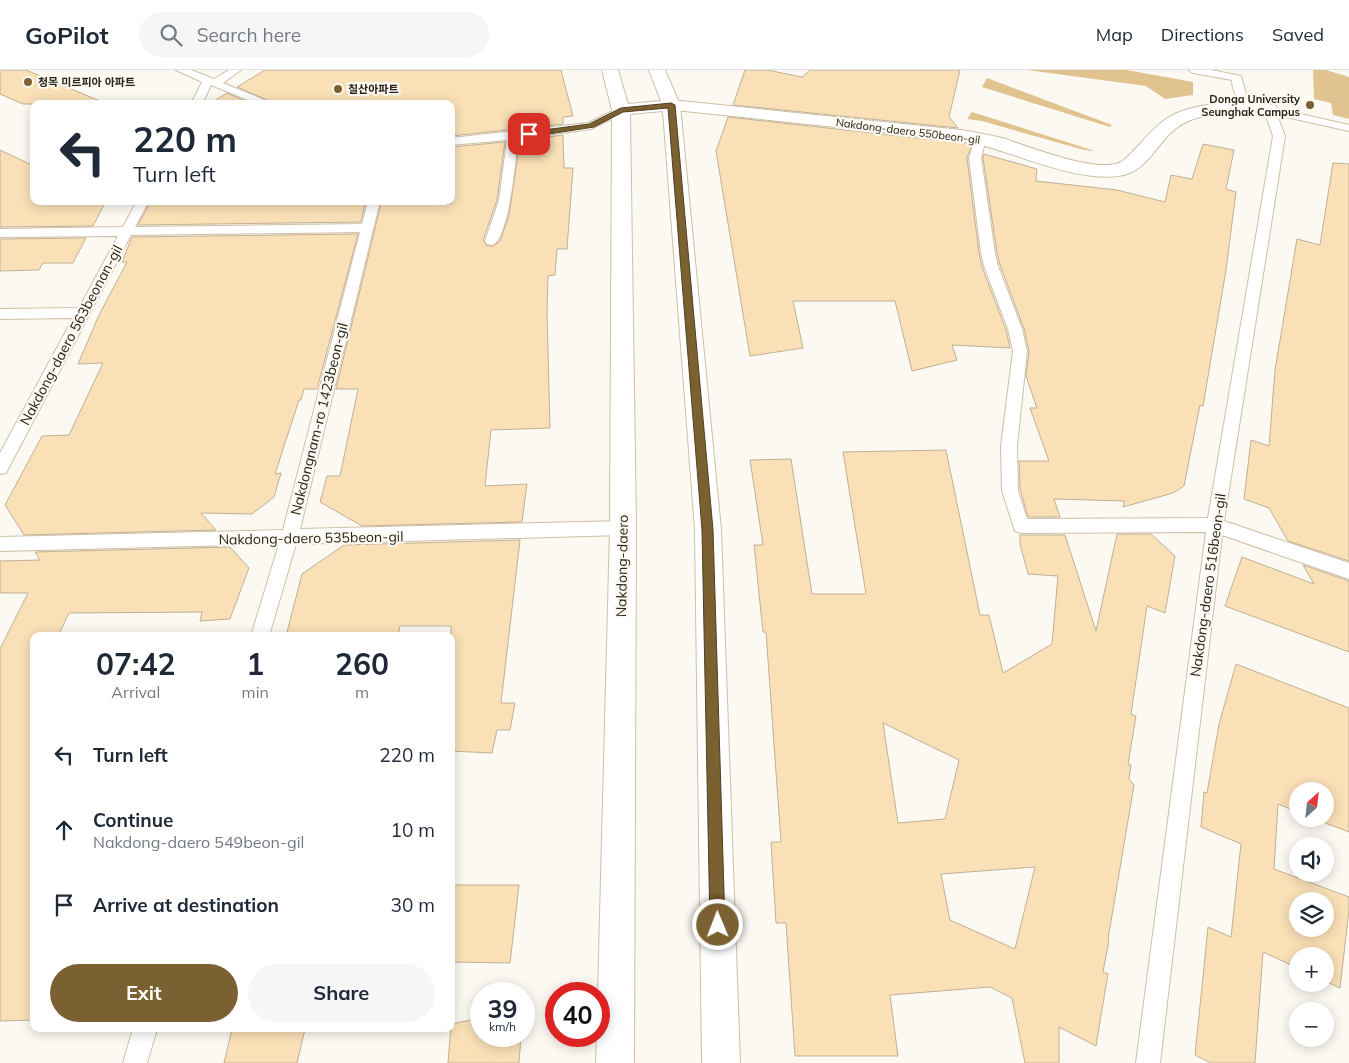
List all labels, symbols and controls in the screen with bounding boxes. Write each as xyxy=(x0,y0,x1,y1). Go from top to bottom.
search box xyxy=(139,12,489,57)
text: GoPilot xyxy=(25,20,109,50)
icon: search xyxy=(157,21,185,49)
text: Search here xyxy=(197,23,301,47)
text: Map xyxy=(1096,23,1133,46)
text: Directions xyxy=(1161,23,1244,46)
text: Saved xyxy=(1272,23,1324,46)
place label: 청목 미르피아 아파트 xyxy=(38,75,135,89)
marker: 청목 미르피아 아파트 xyxy=(22,76,34,88)
place label: 칠산아파트 xyxy=(348,82,399,96)
marker: 칠산아파트 xyxy=(332,83,344,95)
place label: Donga University Seunghak Campus xyxy=(1201,92,1300,119)
marker: Donga University Seunghak Campus xyxy=(1304,99,1316,111)
pin xyxy=(508,113,550,155)
street label: Nakdong-daero 550beon-gil xyxy=(835,115,981,147)
text: 220 m xyxy=(133,117,237,161)
icon: left xyxy=(50,120,115,185)
icon: arrive xyxy=(515,120,543,148)
text: Turn left xyxy=(133,160,216,188)
street label: Nakdong-daero 563beonan-gil xyxy=(16,242,126,428)
street label: Nakdongnam-ro 1423beon-gil xyxy=(286,321,352,517)
street label: Nakdong-daero 516beon-gil xyxy=(1186,492,1230,678)
street label: Nakdong-daero xyxy=(612,515,632,617)
street label: Nakdong-daero 535beon-gil xyxy=(218,527,404,549)
text: 07:42 xyxy=(96,645,176,683)
text: 1 xyxy=(246,645,264,683)
text: 260 xyxy=(335,645,389,683)
text: Arrival xyxy=(111,682,160,702)
text: min xyxy=(242,682,269,702)
text: m xyxy=(355,682,369,702)
icon: left xyxy=(50,741,78,769)
text: Turn left xyxy=(93,743,168,767)
text: 220 m xyxy=(379,743,435,767)
north arrow xyxy=(1289,782,1334,828)
map controls xyxy=(1289,782,1334,1047)
text: Continue xyxy=(93,808,173,832)
icon: ahead xyxy=(50,816,78,844)
text: 10 m xyxy=(391,818,435,842)
text: Nakdong-daero 549beon-gil xyxy=(93,832,304,852)
button: sound xyxy=(1289,837,1334,882)
icon: arrive xyxy=(50,891,78,919)
button: layers xyxy=(1289,892,1334,937)
text: Arrive at destination xyxy=(93,893,279,917)
text: 30 m xyxy=(391,893,435,917)
position arrow xyxy=(691,898,743,950)
button: + xyxy=(1289,947,1334,992)
button: Exit xyxy=(50,964,238,1022)
button: Share xyxy=(248,964,435,1022)
speed limit sign: 40 xyxy=(545,982,610,1047)
text: 39 xyxy=(487,993,518,1024)
button: − xyxy=(1289,1002,1334,1047)
text: km/h xyxy=(489,1019,516,1034)

